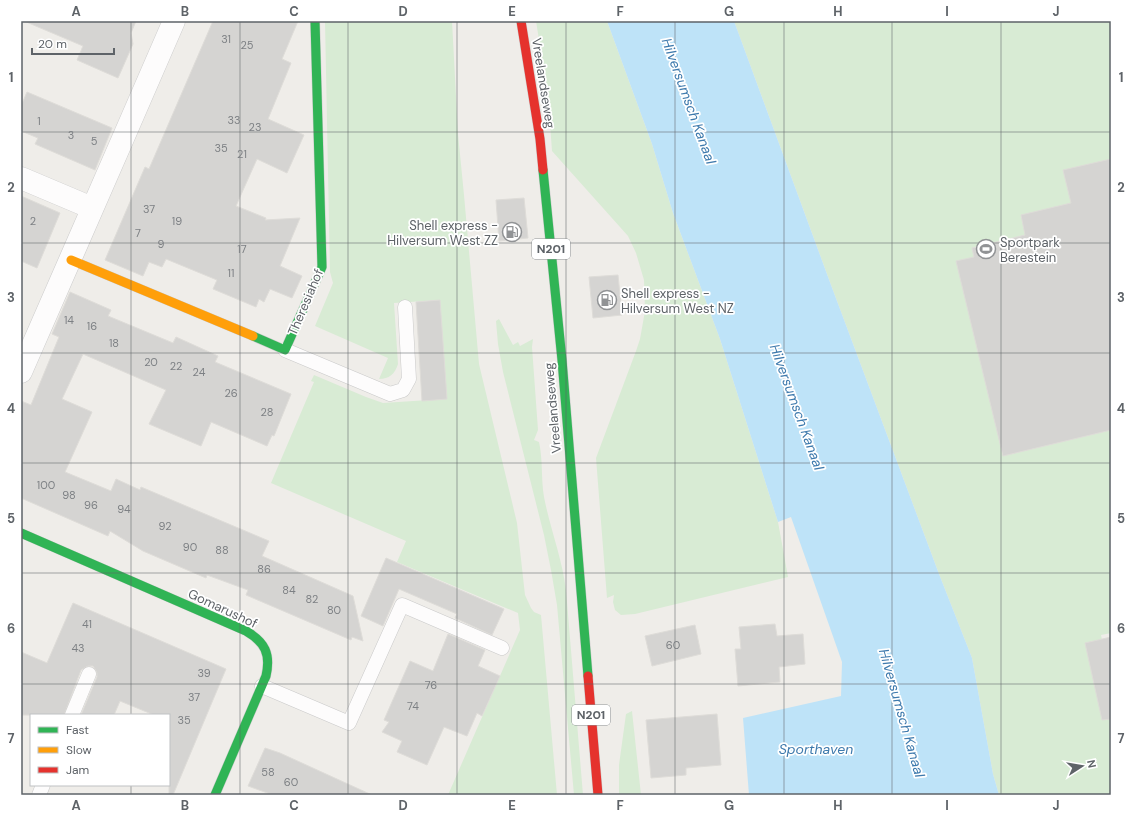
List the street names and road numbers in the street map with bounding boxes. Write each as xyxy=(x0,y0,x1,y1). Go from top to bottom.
street label: Vreelandseweg xyxy=(528,37,559,129)
road number: N201 xyxy=(532,239,570,259)
street label: Theresiahof xyxy=(284,266,327,338)
street label: Vreelandseweg xyxy=(540,362,565,454)
street label: Gomarushof xyxy=(185,585,261,632)
road number: N201 xyxy=(572,705,610,725)

